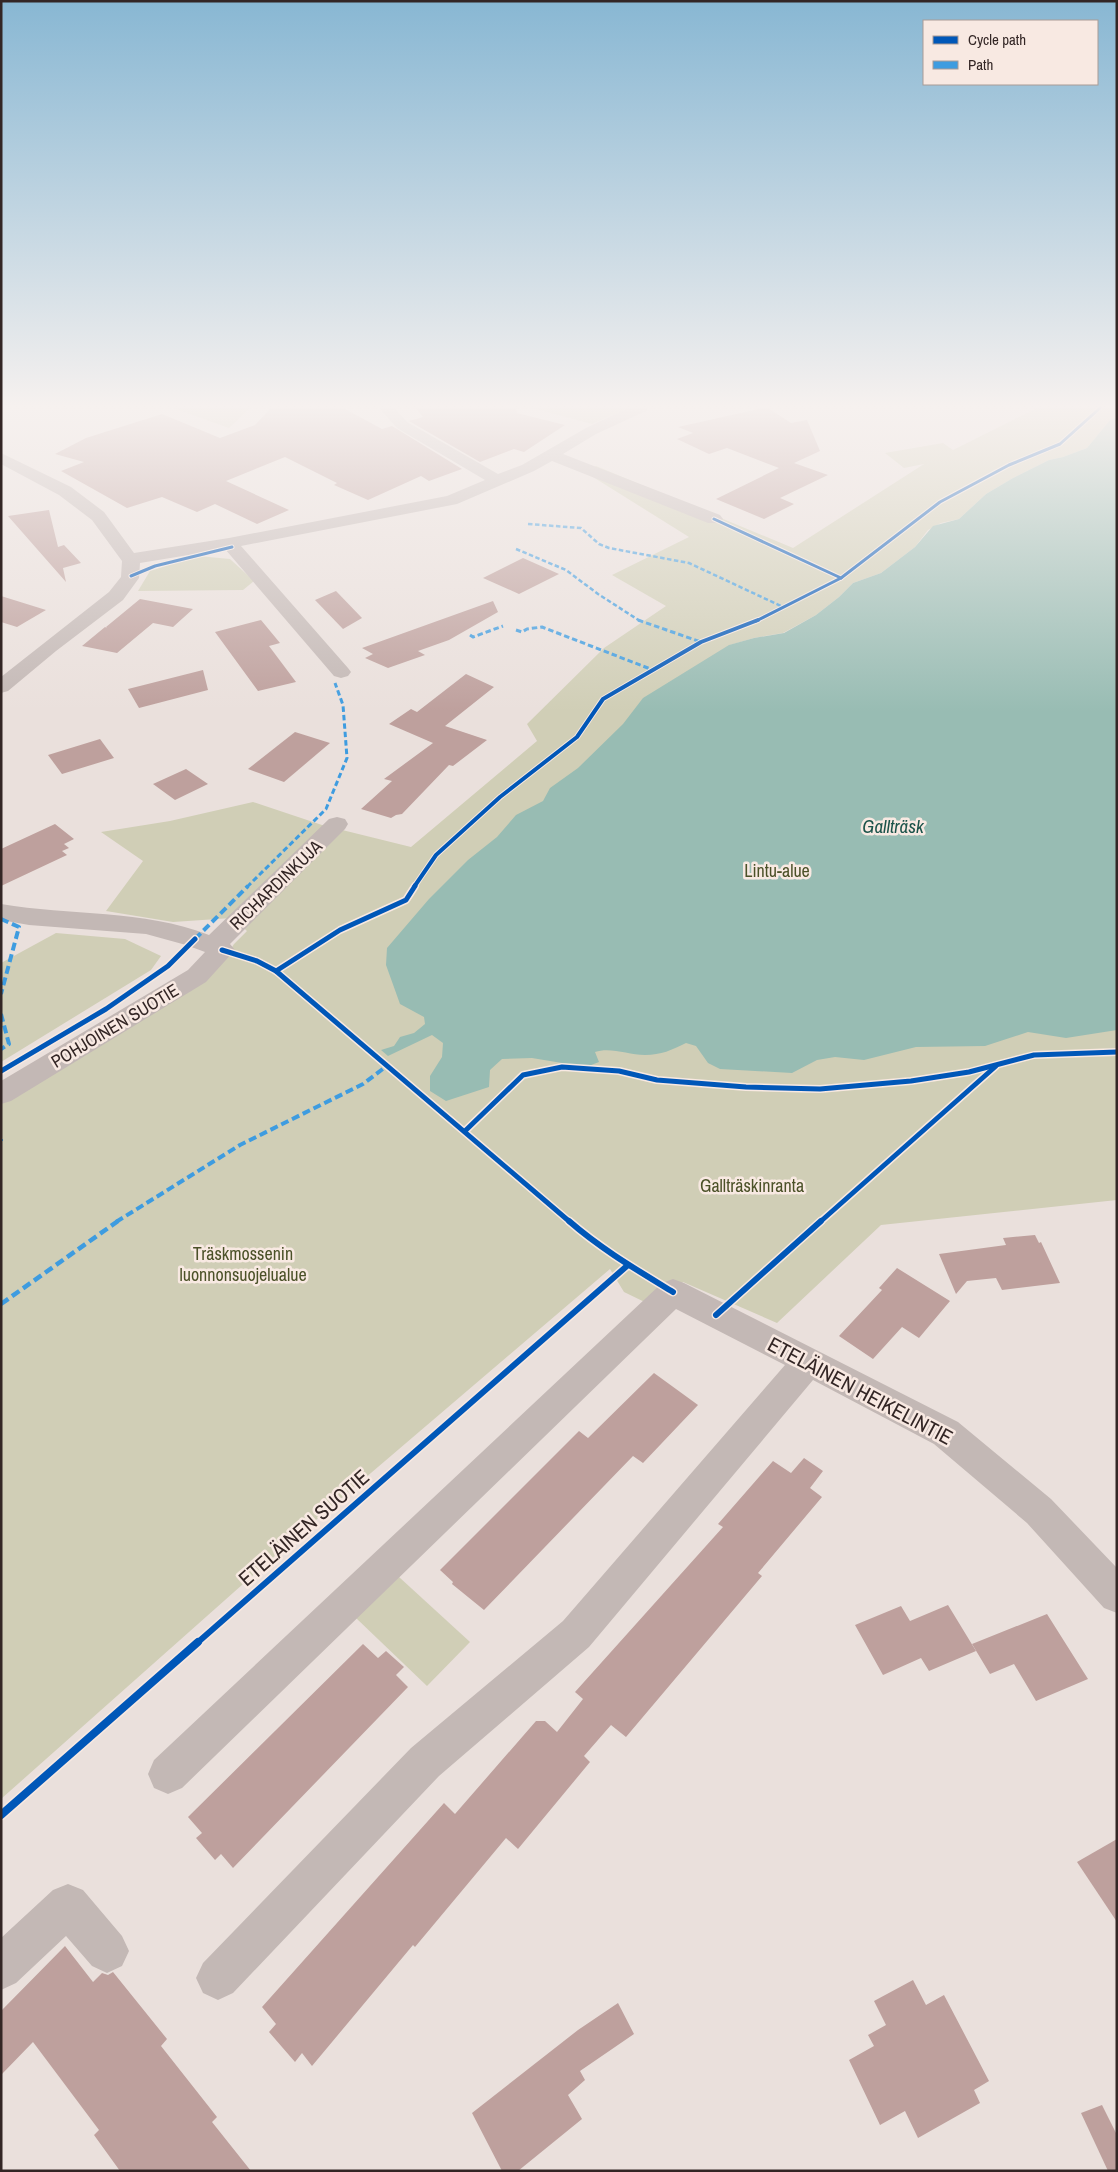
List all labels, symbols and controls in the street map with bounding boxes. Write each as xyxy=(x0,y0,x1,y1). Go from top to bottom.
legend xyxy=(923,20,1098,85)
text: Cycle path xyxy=(968,29,1026,50)
text: Path xyxy=(968,54,993,75)
water label: Gallträsk xyxy=(862,813,925,839)
street label: RICHARDINKUJA xyxy=(224,834,328,935)
park label: Lintu-alue xyxy=(744,858,810,883)
street label: POHJOINEN SUOTIE xyxy=(46,977,183,1074)
park label: Gallträskinranta xyxy=(700,1173,804,1198)
park label: Träskmossenin luonnonsuojelualue xyxy=(179,1241,307,1287)
street label: ETELÄINEN HEIKELINTIE xyxy=(763,1329,958,1452)
street label: ETELÄINEN SUOTIE xyxy=(232,1463,375,1593)

